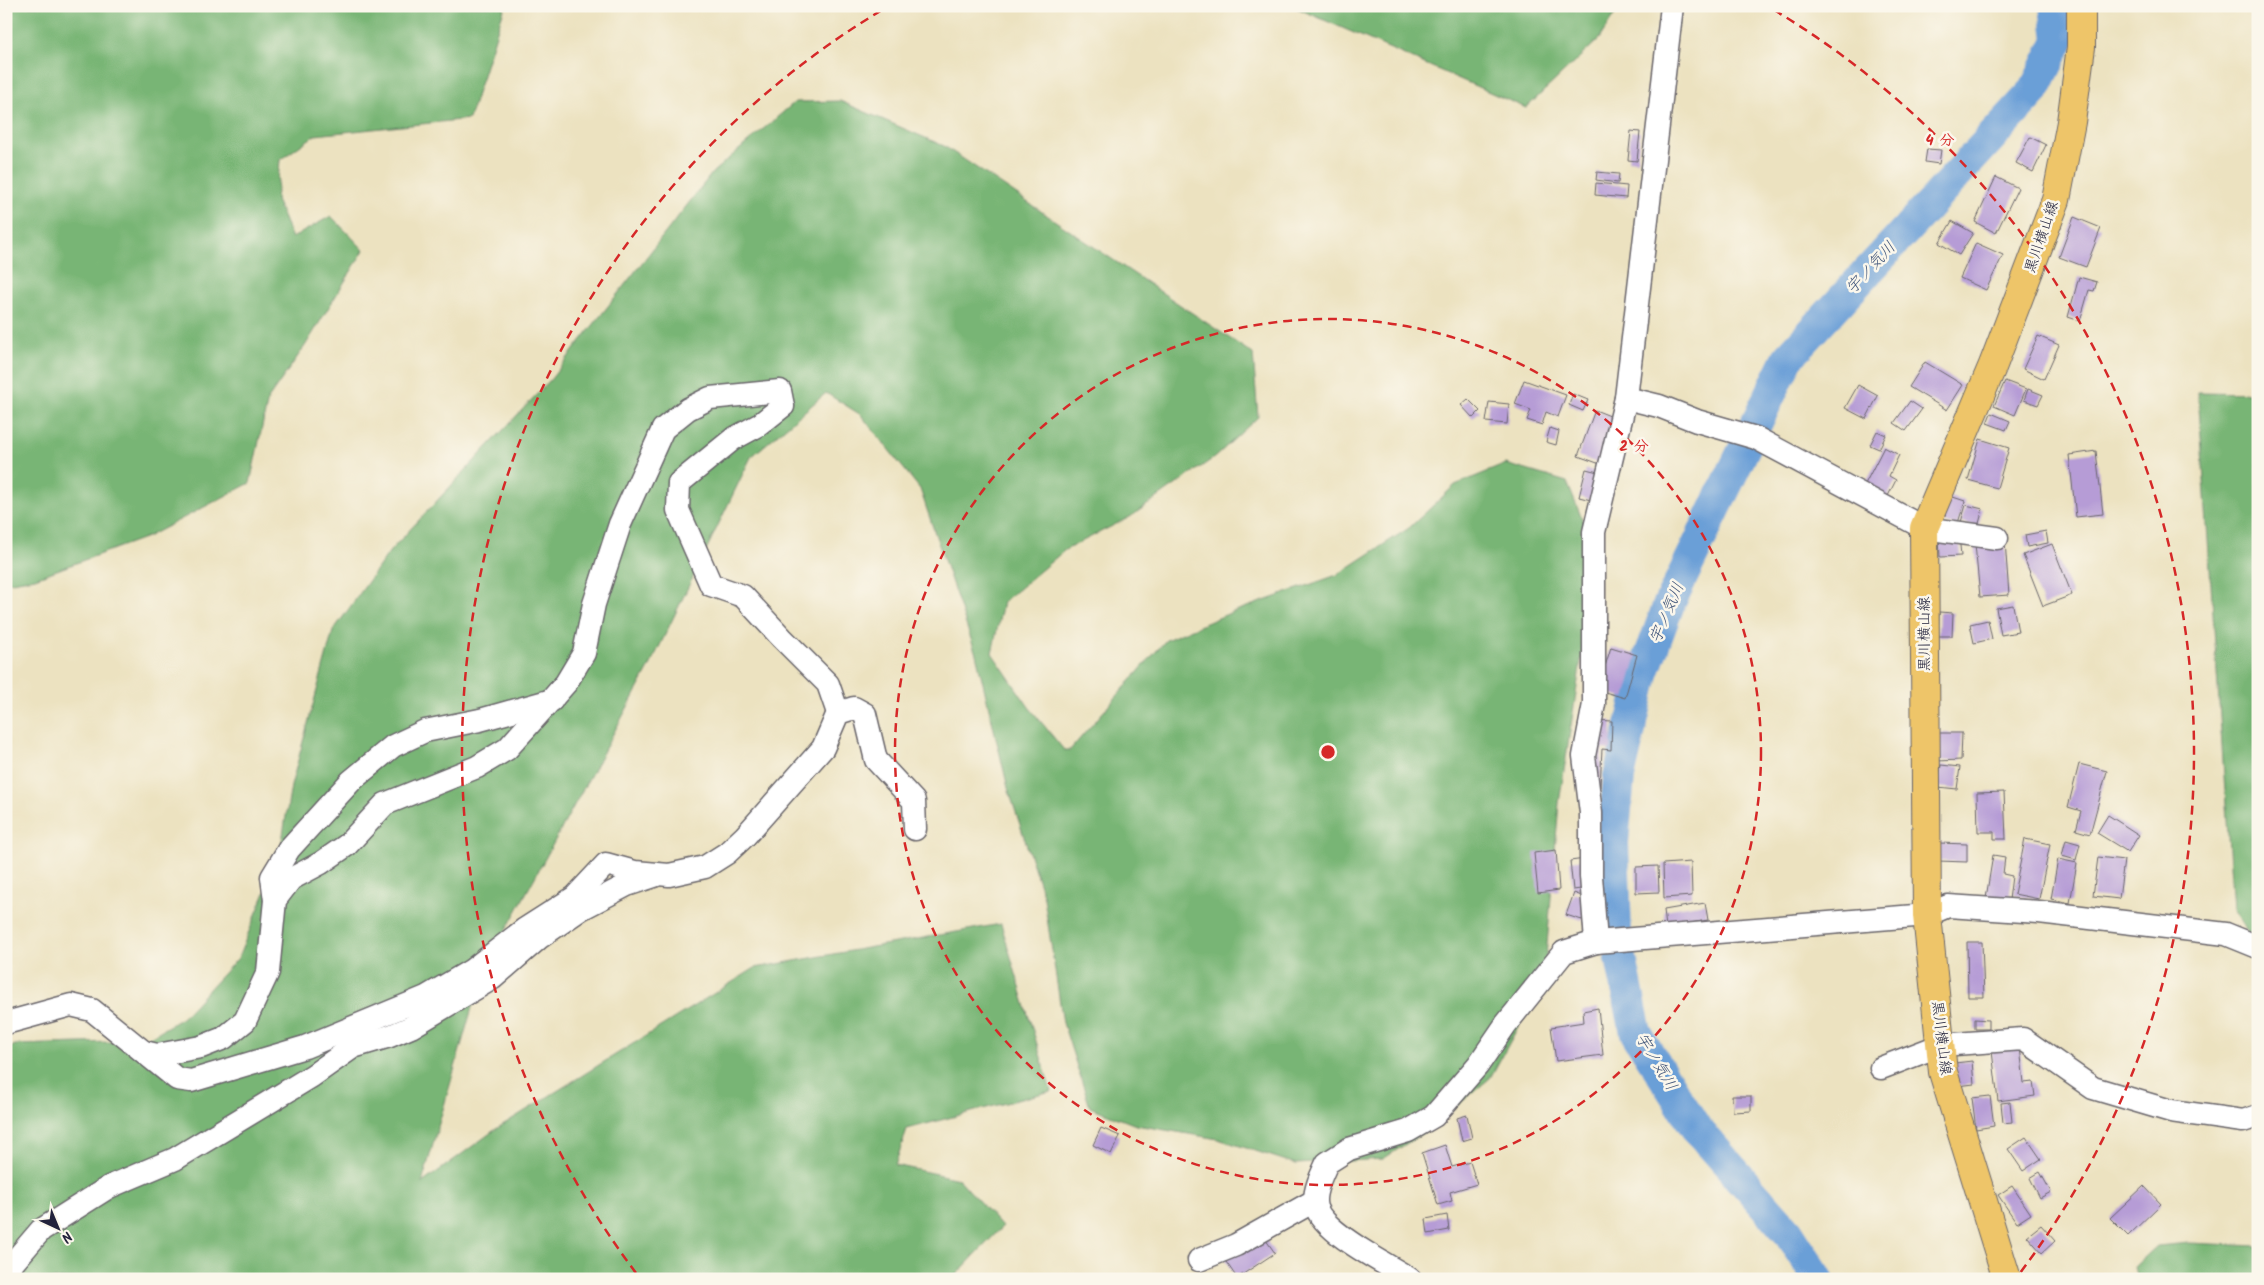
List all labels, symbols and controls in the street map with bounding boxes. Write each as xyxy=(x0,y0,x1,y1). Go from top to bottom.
text: 4 分 xyxy=(1926,129,1954,153)
street label: 黒川横山線 xyxy=(2018,198,2066,276)
water label: 宇ノ気川 xyxy=(1840,236,1902,300)
text: 2 分 xyxy=(1619,435,1649,459)
water label: 宇ノ気川 xyxy=(1643,579,1691,647)
street label: 黒川横山線 xyxy=(1913,596,1937,672)
centre of rings xyxy=(1319,743,1337,761)
street label: 黒川横山線 xyxy=(1925,999,1957,1077)
water label: 宇ノ気川 xyxy=(1629,1028,1683,1096)
north arrow xyxy=(32,1202,82,1252)
text: N xyxy=(55,1226,77,1248)

